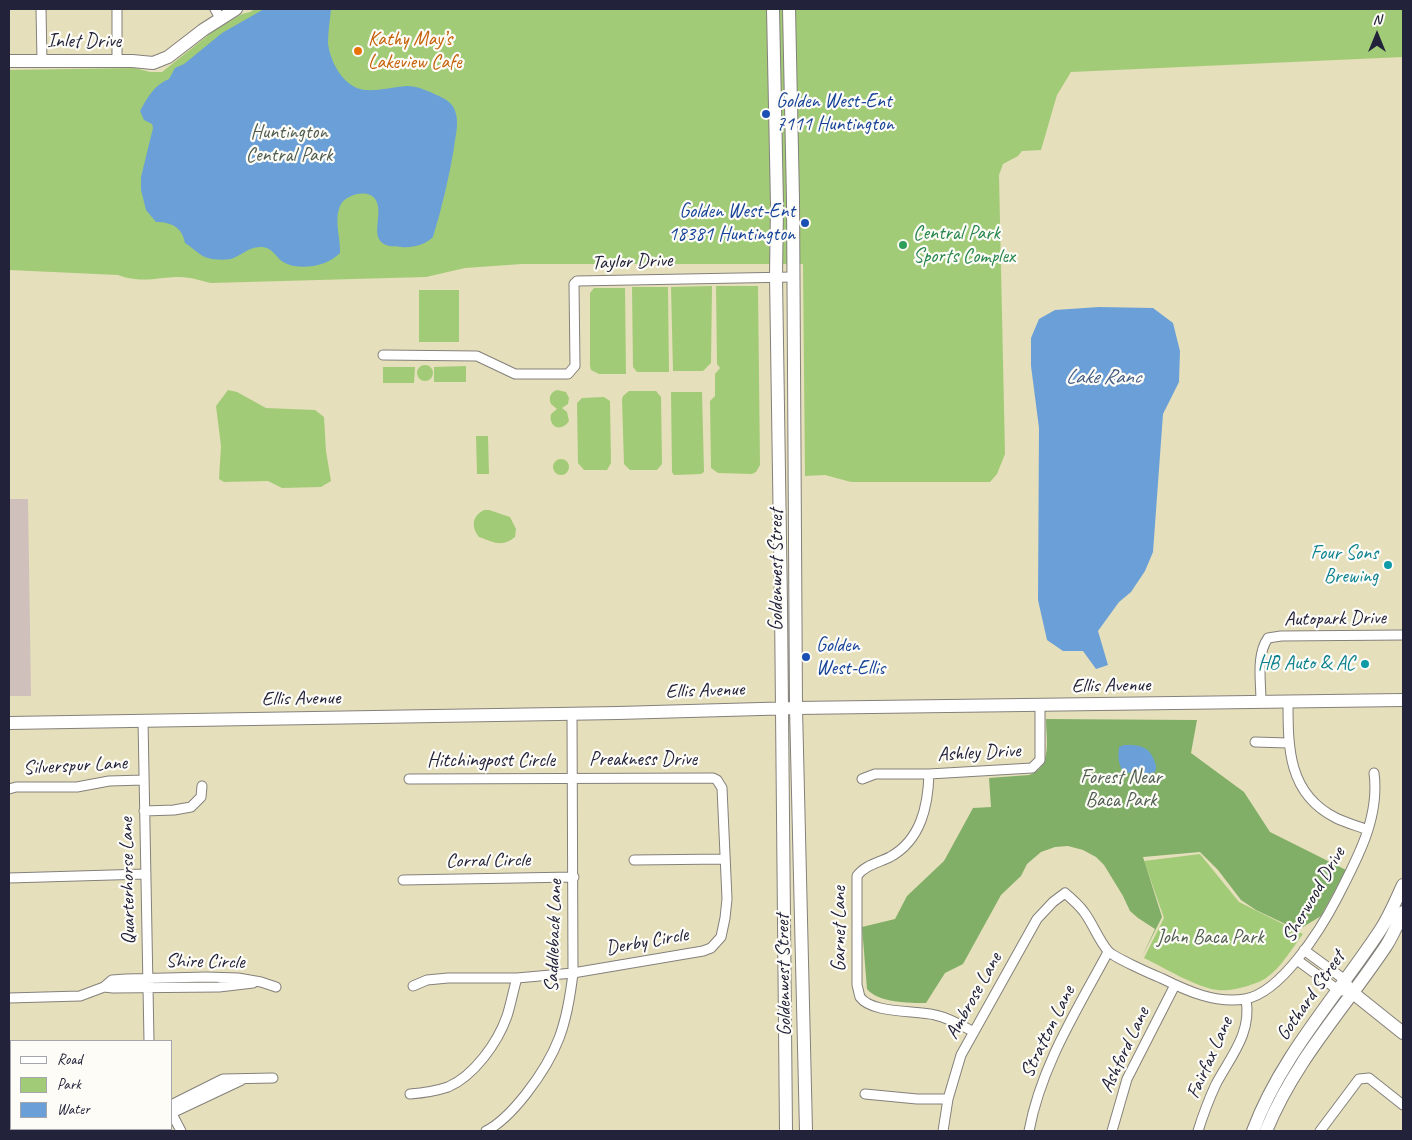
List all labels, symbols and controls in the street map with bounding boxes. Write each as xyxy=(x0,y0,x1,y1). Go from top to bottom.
north arrow xyxy=(1352,10,1402,60)
text: N xyxy=(1373,11,1381,28)
place label: Kathy May’s Lakeview Cafe xyxy=(368,28,462,75)
street label: Inlet Drive xyxy=(47,30,121,54)
marker: Kathy May’s Lakeview Cafe xyxy=(352,45,364,57)
place label: Golden West-Ent 7111 Huntington xyxy=(776,90,894,137)
marker: Golden West-Ent 7111 Huntington xyxy=(760,108,772,120)
park label: Huntington Central Park xyxy=(246,121,332,168)
place label: Golden West-Ent 18381 Huntington xyxy=(668,200,795,247)
marker: Golden West-Ent 18381 Huntington xyxy=(799,217,811,229)
place label: Central Park Sports Complex xyxy=(913,222,1015,269)
marker: Central Park Sports Complex xyxy=(897,239,909,251)
street label: Taylor Drive xyxy=(591,249,673,275)
water label: Lake Ranc xyxy=(1066,364,1140,390)
street label: Goldenwest Street xyxy=(765,509,789,631)
place label: Four Sons Brewing xyxy=(1310,542,1378,589)
marker: Four Sons Brewing xyxy=(1382,559,1394,571)
street label: Autopark Drive xyxy=(1284,606,1386,632)
place label: Golden West-Ellis xyxy=(816,634,885,681)
marker: Golden West-Ellis xyxy=(800,651,812,663)
place label: HB Auto & AC xyxy=(1258,652,1355,676)
marker: HB Auto & AC xyxy=(1359,658,1371,670)
street label: Ellis Avenue xyxy=(1071,673,1151,699)
street label: Ellis Avenue xyxy=(665,678,745,704)
street label: Ellis Avenue xyxy=(261,686,341,712)
street label: Ashley Drive xyxy=(937,739,1021,767)
street label: Preakness Drive xyxy=(589,748,697,772)
street label: Hitchingpost Circle xyxy=(427,749,555,773)
street label: Silverspur Lane xyxy=(22,751,128,781)
park label: Forest Near Baca Park xyxy=(1080,766,1162,813)
street label: Quarterhorse Lane xyxy=(115,817,141,945)
street label: Sherwood Drive xyxy=(1277,843,1351,947)
street label: Corral Circle xyxy=(446,848,530,874)
street label: Saddleback Lane xyxy=(540,879,568,993)
street label: Garnet Lane xyxy=(828,886,852,972)
street label: Goldenwest Street xyxy=(771,914,797,1036)
street label: Derby Circle xyxy=(604,923,690,961)
park label: John Baca Park xyxy=(1157,926,1263,950)
street label: Gothard Street xyxy=(1271,947,1351,1045)
street label: Shire Circle xyxy=(165,949,245,975)
street label: Ambrose Lane xyxy=(940,949,1008,1043)
street label: Stratton Lane xyxy=(1015,982,1081,1082)
street label: Ashford Lane xyxy=(1095,1004,1155,1096)
street label: Fairfax Lane xyxy=(1181,1014,1239,1102)
legend xyxy=(10,1040,172,1130)
text: Road xyxy=(57,1050,82,1069)
text: Park xyxy=(57,1075,81,1094)
text: Water xyxy=(57,1100,90,1119)

